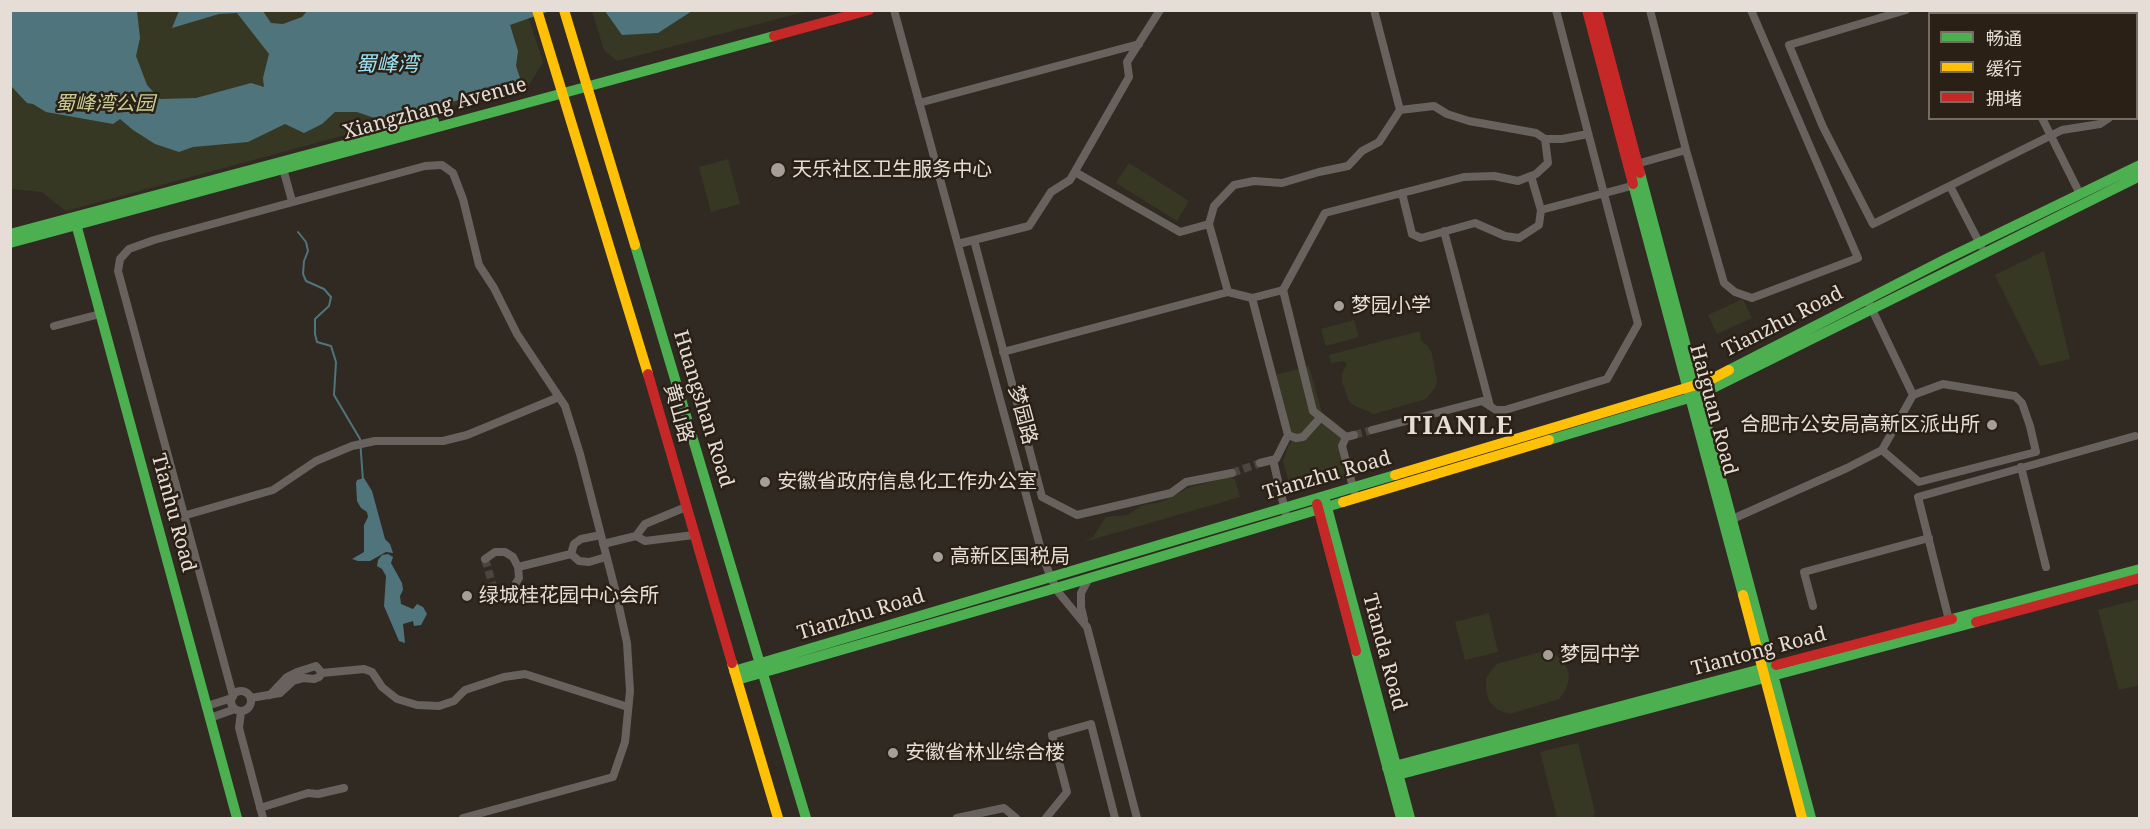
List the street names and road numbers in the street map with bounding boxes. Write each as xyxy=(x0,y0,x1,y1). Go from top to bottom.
street label: Xiangzhang Avenue xyxy=(341,73,529,145)
street label: Tianzhu Road xyxy=(1719,281,1847,363)
street label: Huangshan Road xyxy=(668,328,738,490)
street label: Haiguan Road xyxy=(1684,342,1742,478)
street label: 黄山路 xyxy=(658,381,698,445)
street label: 梦园路 xyxy=(1003,383,1041,447)
street label: Tianzhu Road xyxy=(1260,446,1394,506)
street label: Tianhu Road xyxy=(146,451,200,575)
street label: Tianzhu Road xyxy=(794,584,928,646)
street label: Tianda Road xyxy=(1357,591,1411,713)
street label: Tiantong Road xyxy=(1689,622,1829,682)

